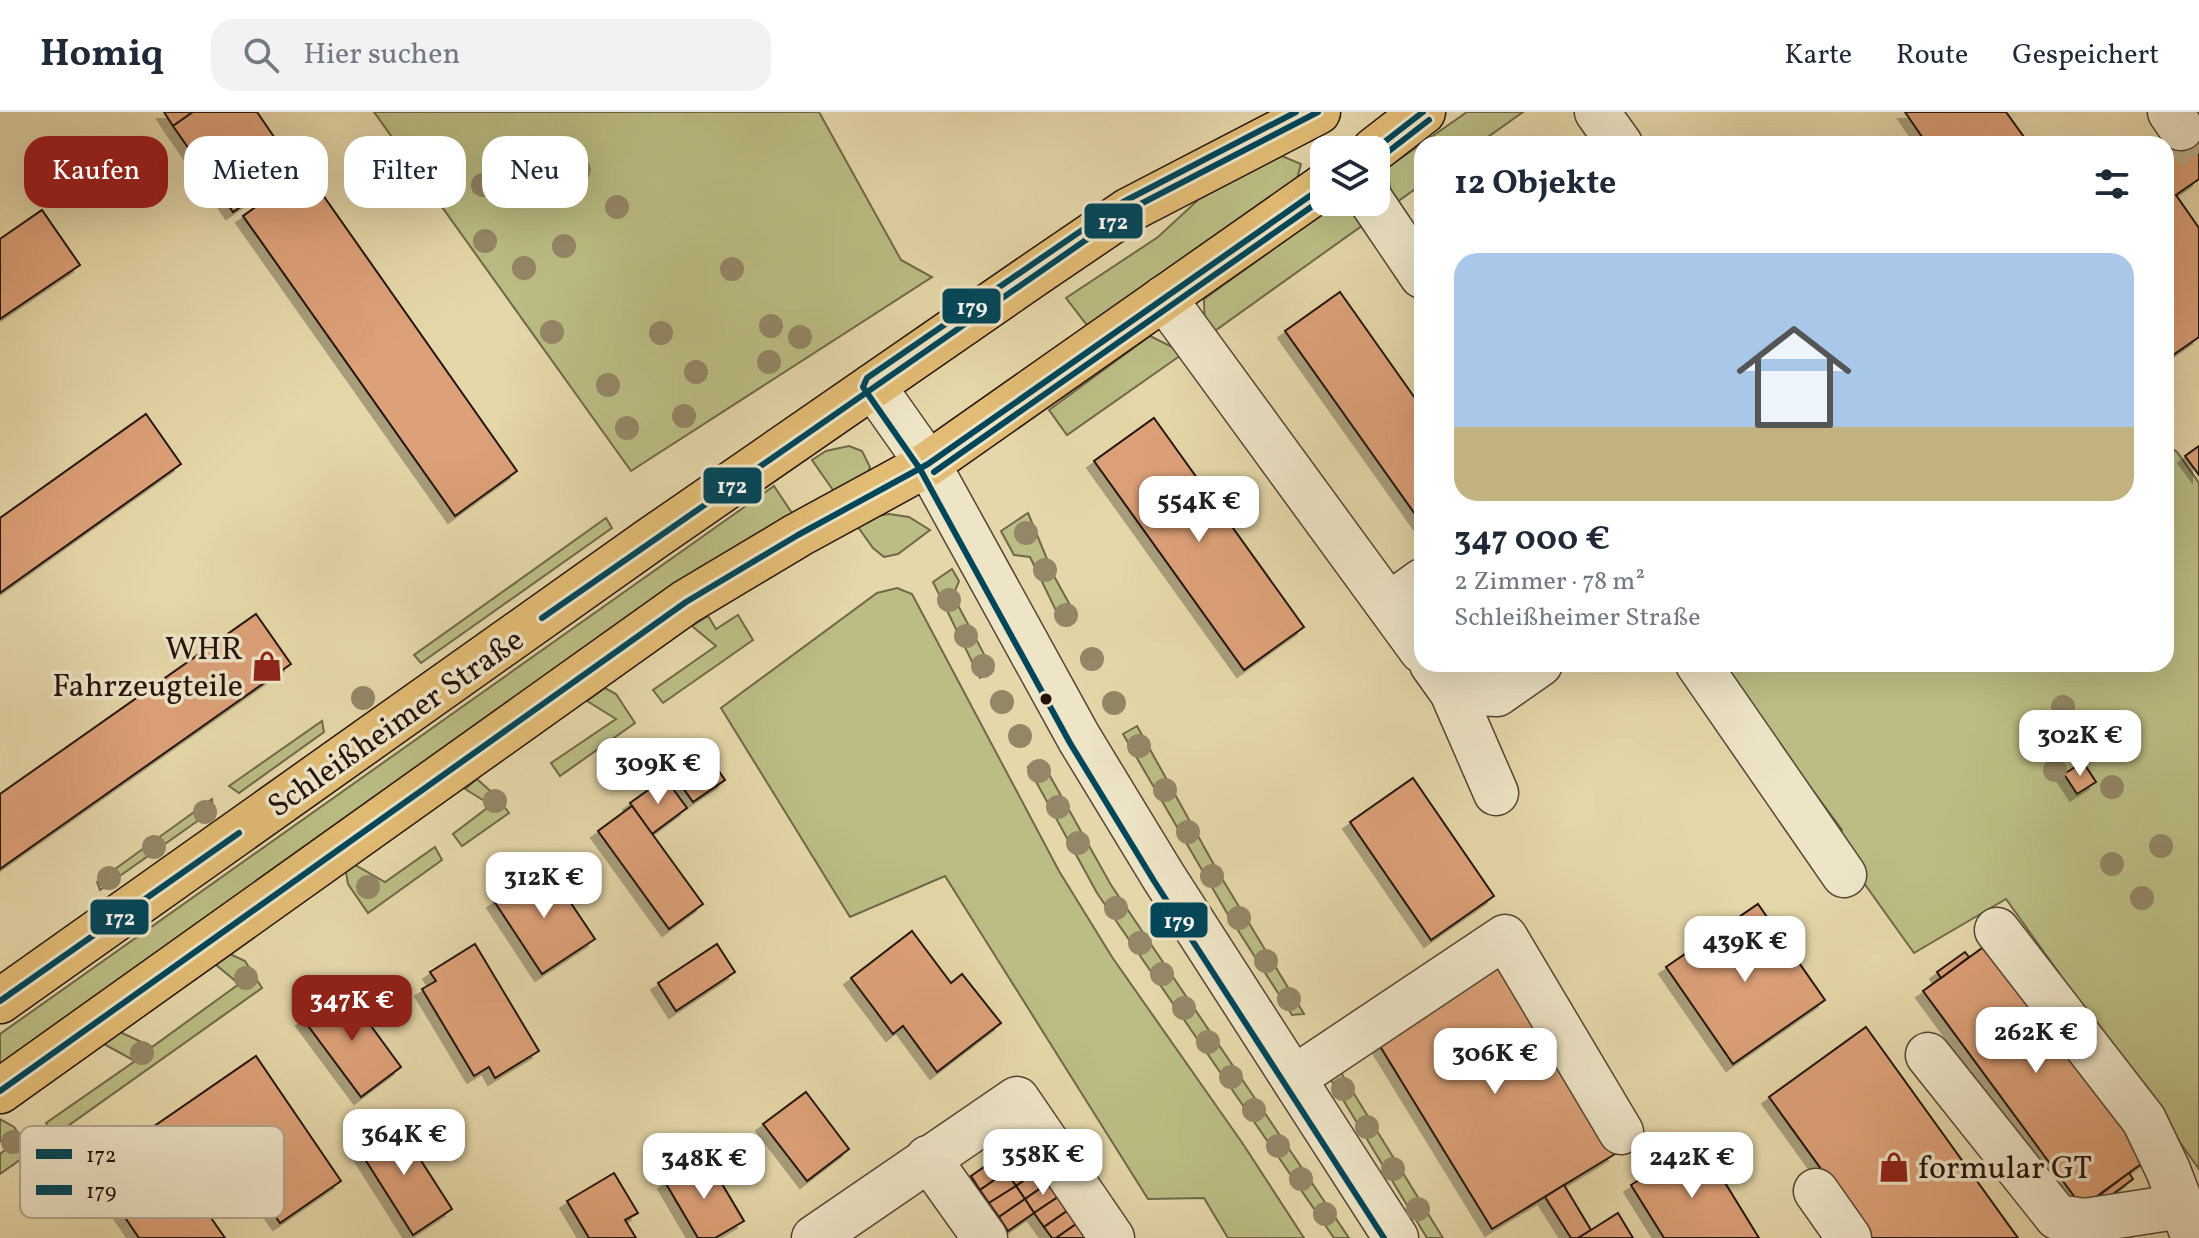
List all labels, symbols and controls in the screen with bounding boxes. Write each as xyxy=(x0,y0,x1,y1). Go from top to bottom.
search box xyxy=(211,19,771,91)
text: Homiq xyxy=(40,29,163,82)
icon: search xyxy=(239,33,283,77)
text: Hier suchen xyxy=(303,34,460,76)
text: Karte xyxy=(1785,36,1852,75)
text: Route xyxy=(1896,36,1968,75)
text: Gespeichert xyxy=(2012,36,2159,75)
chip: Kaufen xyxy=(24,136,168,208)
chip: Mieten xyxy=(184,136,328,208)
chip: Filter xyxy=(344,136,466,208)
chip: Neu xyxy=(482,136,588,208)
map controls xyxy=(1310,136,1390,216)
button: layers xyxy=(1310,136,1390,216)
text: 12 Objekte xyxy=(1454,161,1616,208)
icon: filters xyxy=(2090,162,2134,206)
line badge: 172 xyxy=(1083,202,1144,240)
text: 172 xyxy=(1098,208,1128,239)
line badge: 179 xyxy=(941,287,1002,325)
text: 179 xyxy=(956,293,988,324)
icon: home xyxy=(1722,305,1866,449)
line badge: 172 xyxy=(702,466,763,505)
text: 172 xyxy=(717,472,747,503)
pin: 554K € xyxy=(1134,476,1264,544)
text: 554K € xyxy=(1157,484,1241,520)
text: 347 000 € xyxy=(1454,517,1610,564)
text: 2 Zimmer · 78 m² xyxy=(1454,564,1645,600)
text: Schleißheimer Straße xyxy=(1454,600,1701,636)
street label: Schleißheimer Straße xyxy=(260,619,534,830)
place label: WHR Fahrzeugteile xyxy=(52,629,243,710)
shop icon: WHR Fahrzeugteile xyxy=(250,649,284,683)
unlabelled marker xyxy=(1038,691,1054,707)
pin: 302K € xyxy=(2015,710,2145,778)
text: 302K € xyxy=(2037,718,2123,754)
pin: 309K € xyxy=(593,738,723,806)
text: 309K € xyxy=(615,746,701,782)
pin: 312K € xyxy=(479,852,609,920)
text: 312K € xyxy=(504,860,584,896)
line badge: 172 xyxy=(89,898,150,936)
line badge: 179 xyxy=(1149,901,1209,939)
text: 172 xyxy=(105,904,135,935)
text: 179 xyxy=(1163,907,1195,938)
pin: 439K € xyxy=(1680,916,1810,984)
text: 439K € xyxy=(1702,924,1788,960)
pin: 347K € xyxy=(287,975,417,1043)
text: 347K € xyxy=(310,983,394,1019)
pin: 262K € xyxy=(1971,1007,2101,1075)
text: 262K € xyxy=(1994,1015,2078,1051)
pin: 306K € xyxy=(1430,1028,1560,1096)
text: 306K € xyxy=(1452,1036,1538,1072)
pin: 364K € xyxy=(339,1109,469,1177)
text: 364K € xyxy=(361,1117,447,1153)
legend xyxy=(20,1126,284,1218)
pin: 358K € xyxy=(978,1129,1108,1197)
pin: 242K € xyxy=(1627,1132,1757,1200)
pin: 348K € xyxy=(639,1133,769,1201)
text: 358K € xyxy=(1001,1137,1085,1173)
text: 242K € xyxy=(1649,1140,1735,1176)
text: 172 xyxy=(86,1141,117,1172)
text: 348K € xyxy=(661,1141,747,1177)
place label: formular GT xyxy=(1918,1148,2092,1192)
shop icon: formular GT xyxy=(1877,1150,1911,1184)
text: 179 xyxy=(86,1177,116,1208)

